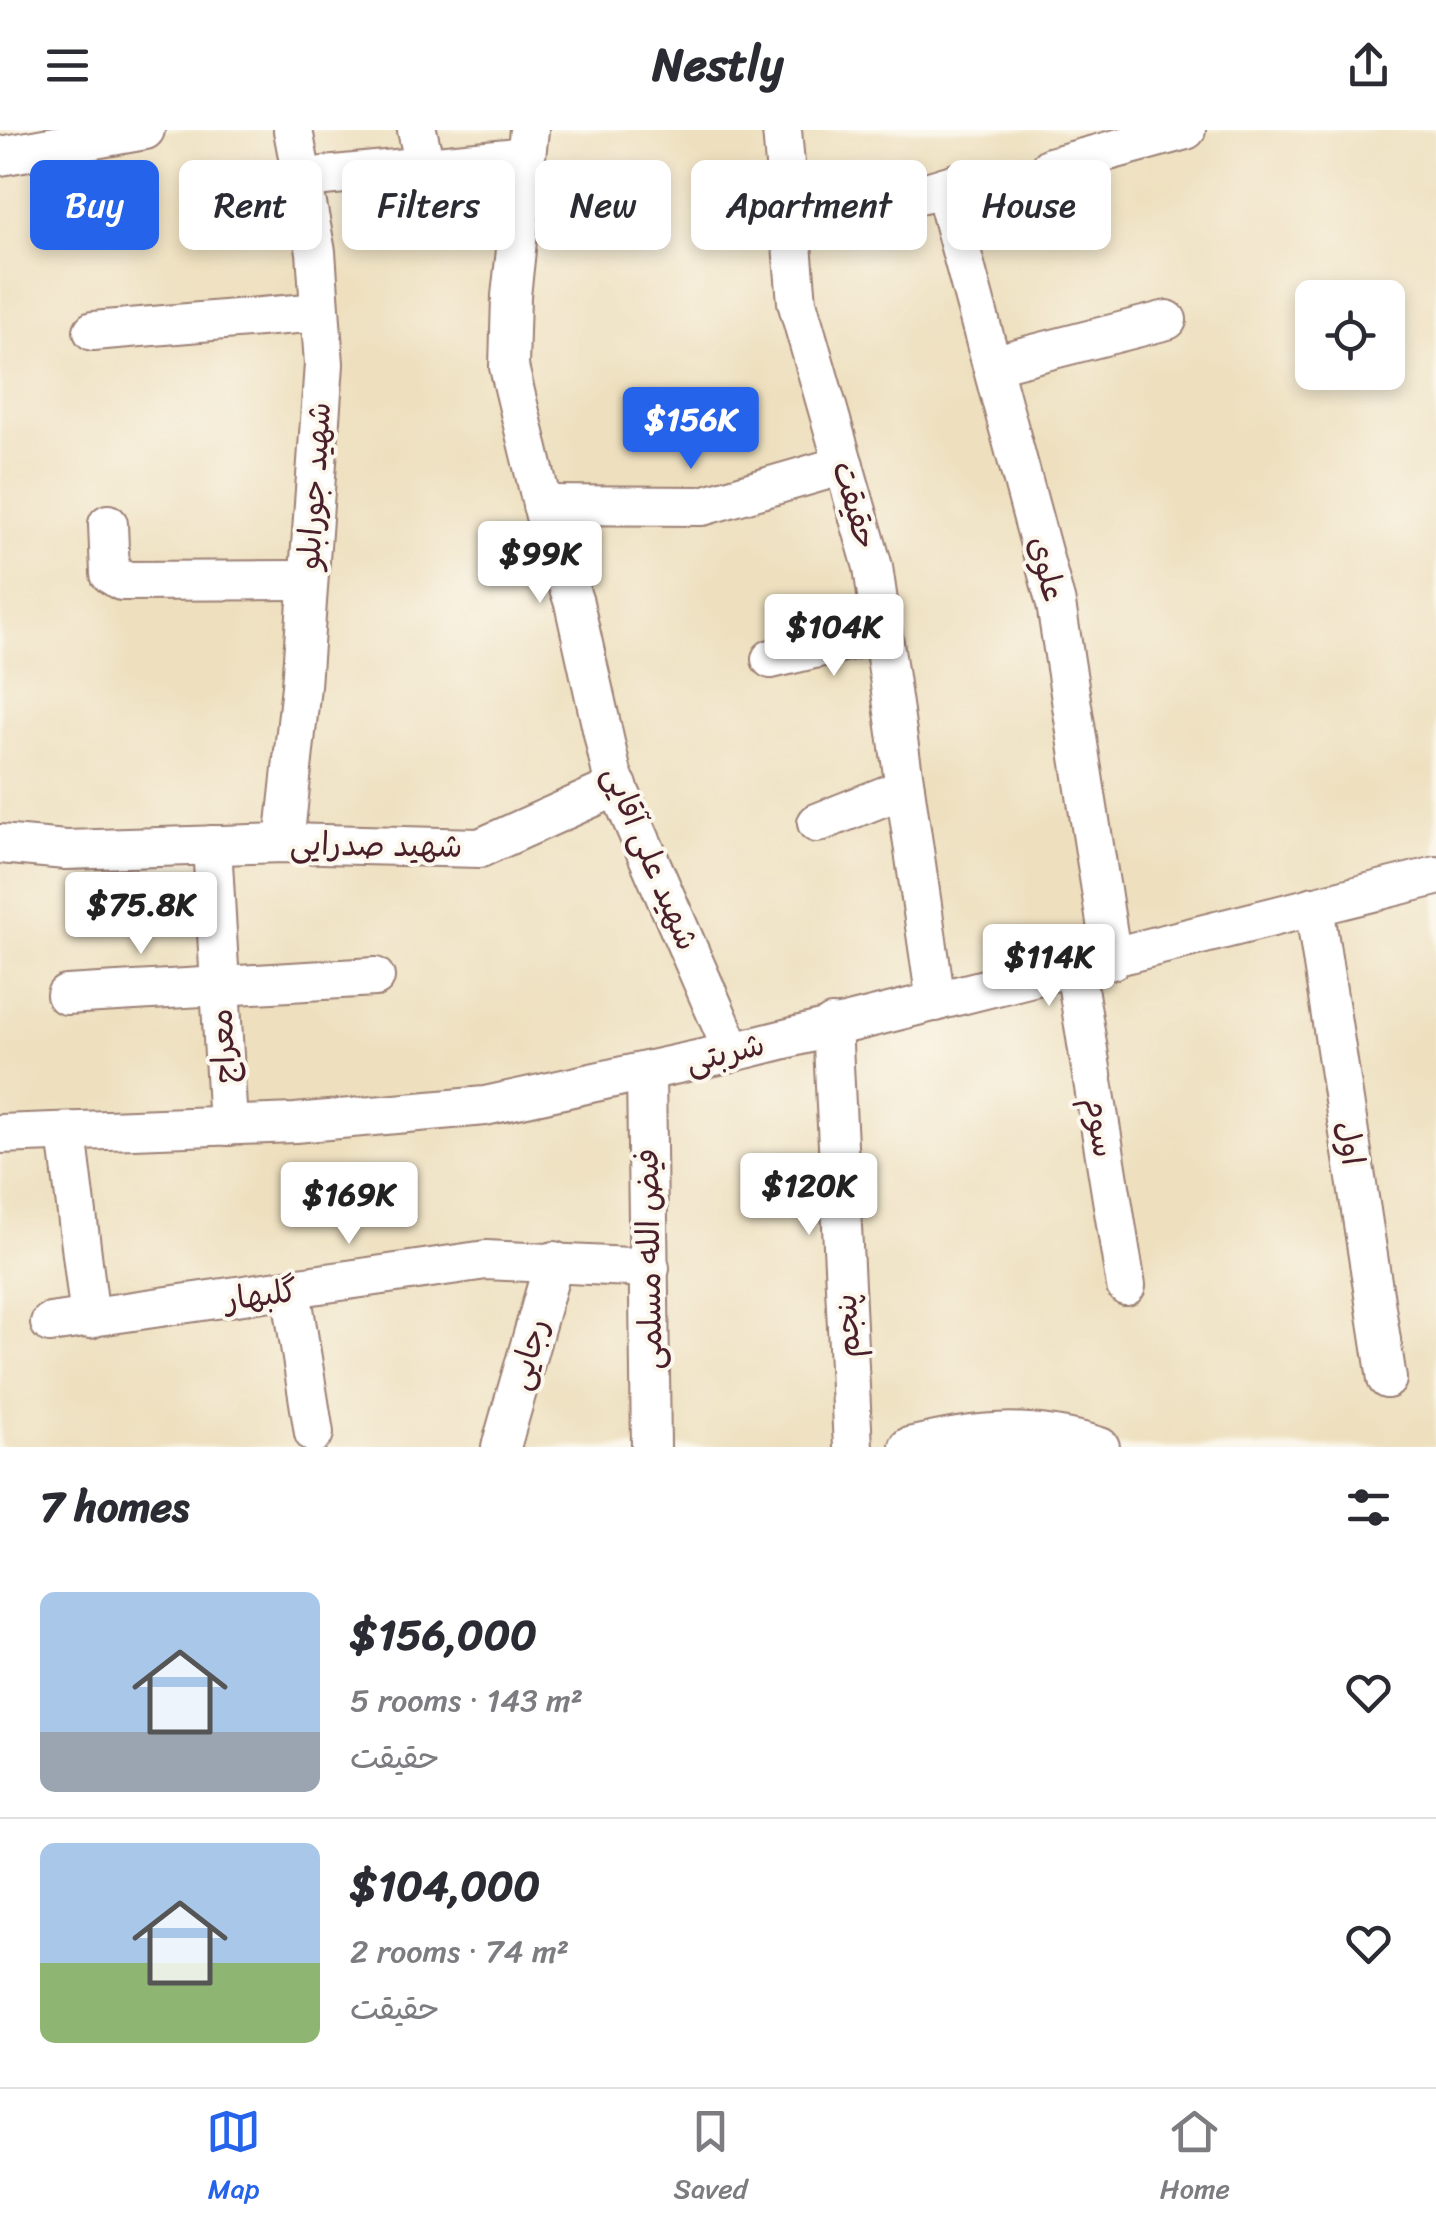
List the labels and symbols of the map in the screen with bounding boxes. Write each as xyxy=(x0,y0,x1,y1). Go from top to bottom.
pin: $156K xyxy=(621,387,761,472)
street label: شهید جورابلو xyxy=(280,400,348,574)
street label: حقیقت xyxy=(815,454,895,556)
pin: $99K xyxy=(481,521,599,606)
street label: علوی xyxy=(1011,530,1083,608)
pin: $104K xyxy=(764,594,904,679)
street label: شهید علی آقایی xyxy=(586,756,716,960)
street label: شهید صدرایی xyxy=(289,815,463,875)
pin: $75.8K xyxy=(60,872,222,957)
pin: $114K xyxy=(979,924,1119,1009)
street label: معراج xyxy=(193,1007,253,1085)
street label: شربتی xyxy=(679,1016,771,1090)
street label: سوم xyxy=(1067,1093,1133,1161)
street label: اول xyxy=(1318,1117,1382,1169)
street label: فیض الله مسلمی xyxy=(619,1148,679,1370)
pin: $120K xyxy=(739,1153,879,1238)
pin: $169K xyxy=(279,1162,419,1247)
street label: گلبهار xyxy=(218,1262,301,1329)
street label: پنجم xyxy=(817,1292,877,1360)
street label: رجایی xyxy=(491,1311,565,1397)

